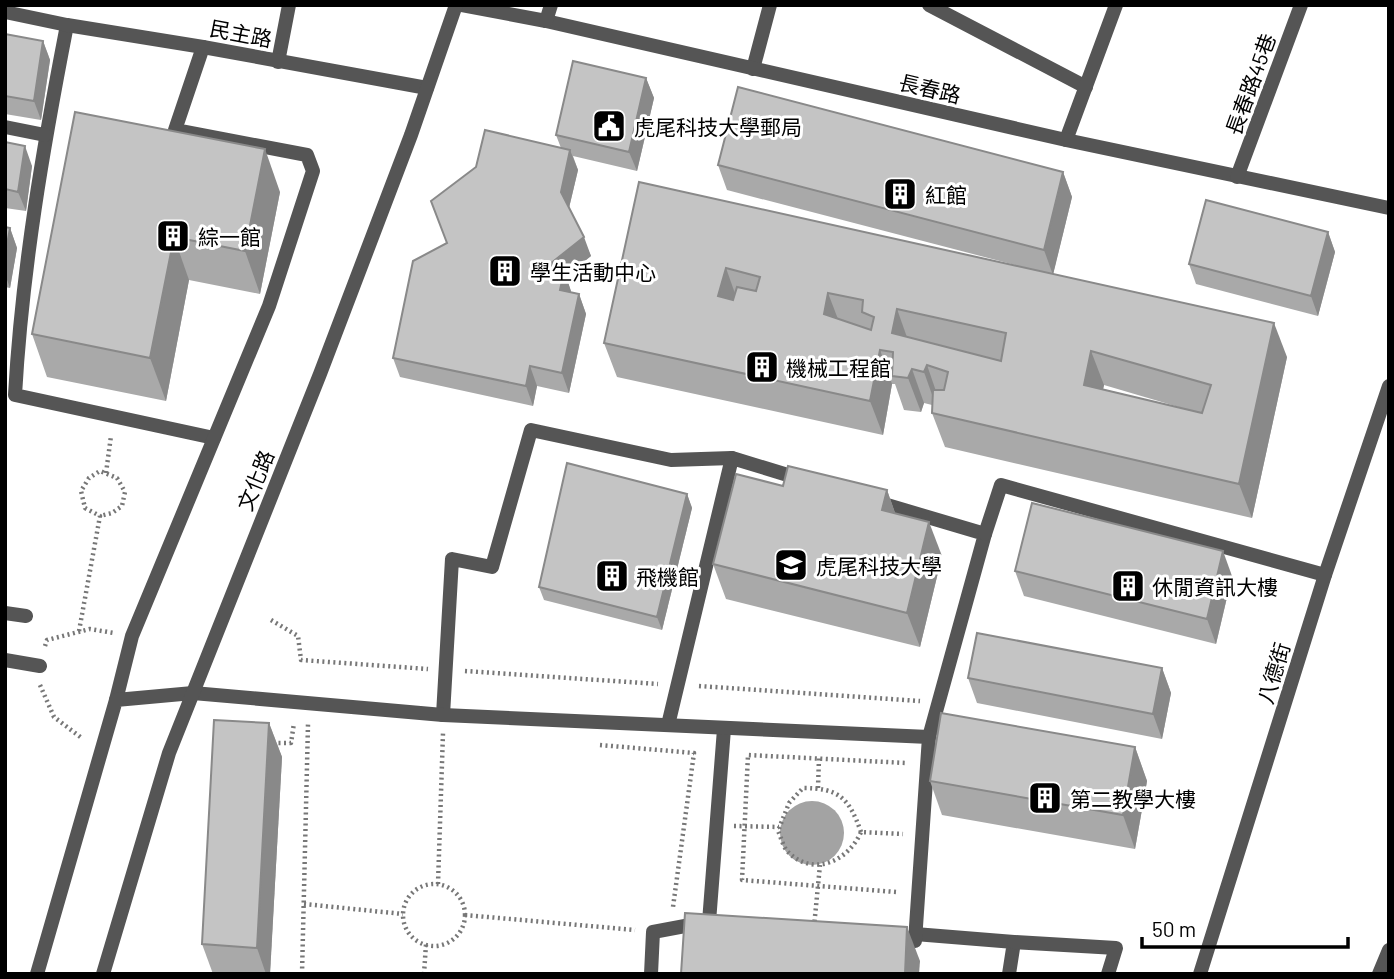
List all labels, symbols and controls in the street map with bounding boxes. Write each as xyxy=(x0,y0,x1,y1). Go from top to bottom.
street label: 民主路 xyxy=(208,15,274,51)
street label: 長春路45巷 xyxy=(1220,30,1280,138)
street label: 長春路 xyxy=(896,69,964,107)
public building icon: 虎尾科技大學郵局 xyxy=(590,107,628,145)
place label: 虎尾科技大學郵局 xyxy=(634,114,802,139)
building icon: 紅館 xyxy=(881,175,919,213)
place label: 紅館 xyxy=(925,182,967,207)
building icon: 綜一館 xyxy=(154,217,192,255)
place label: 綜一館 xyxy=(198,224,261,249)
building icon: 學生活動中心 xyxy=(486,252,524,290)
place label: 學生活動中心 xyxy=(530,259,656,284)
building icon: 機械工程館 xyxy=(743,348,781,386)
place label: 機械工程館 xyxy=(786,355,891,380)
street label: 文化路 xyxy=(232,446,278,514)
school or university icon: 虎尾科技大學 xyxy=(772,546,810,584)
place label: 虎尾科技大學 xyxy=(816,553,942,578)
building icon: 飛機館 xyxy=(593,557,631,595)
place label: 飛機館 xyxy=(636,564,699,589)
building icon: 休閒資訊大樓 xyxy=(1109,567,1147,605)
place label: 休閒資訊大樓 xyxy=(1152,574,1278,599)
street label: 八德街 xyxy=(1252,639,1294,707)
building icon: 第二教學大樓 xyxy=(1026,779,1064,817)
place label: 第二教學大樓 xyxy=(1070,786,1196,811)
scale bar xyxy=(1142,906,1348,950)
text: 50 m xyxy=(1152,916,1196,941)

